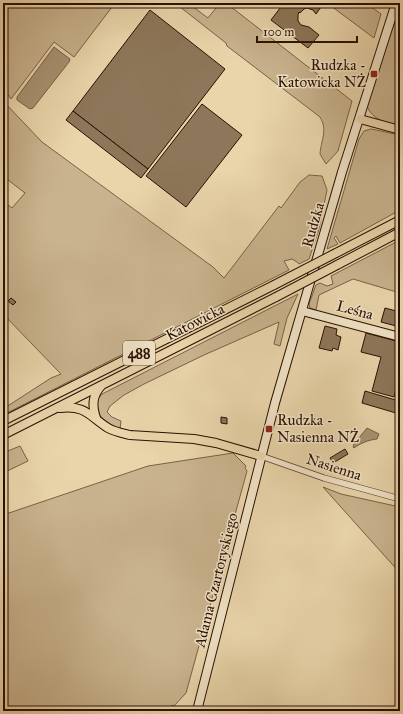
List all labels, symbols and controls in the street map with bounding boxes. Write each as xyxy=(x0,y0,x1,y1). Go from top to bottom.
scale bar xyxy=(257,18,357,44)
text: 100 m xyxy=(263,25,294,39)
place label: Rudzka - Katowicka NŻ xyxy=(277,56,366,91)
marker: Rudzka - Katowicka NŻ xyxy=(369,69,379,79)
street label: Rudzka xyxy=(298,200,328,250)
street label: Leśna xyxy=(335,296,376,324)
street label: Katowicka xyxy=(163,299,228,344)
road number: 488 xyxy=(123,341,155,365)
place label: Rudzka - Nasienna NŻ xyxy=(277,411,359,446)
marker: Rudzka - Nasienna NŻ xyxy=(264,424,274,434)
street label: Nasienna xyxy=(304,450,365,485)
street label: Adama Czartoryskiego xyxy=(190,510,242,650)

